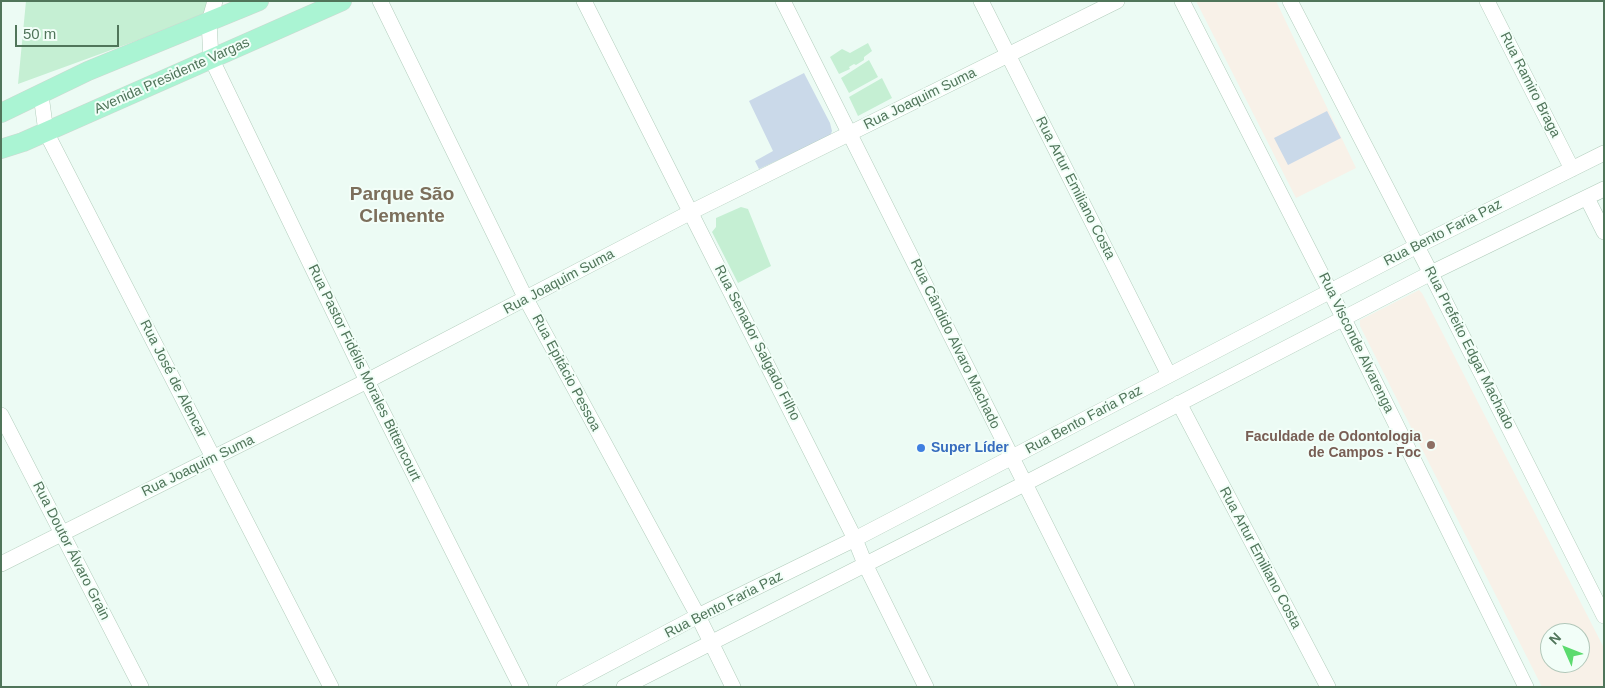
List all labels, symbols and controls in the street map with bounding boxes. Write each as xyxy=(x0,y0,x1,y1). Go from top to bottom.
scale bar xyxy=(18,15,121,47)
text: 50 m xyxy=(23,25,56,42)
street label: Rua Ramiro Braga xyxy=(1496,30,1564,140)
street label: Avenida Presidente Vargas xyxy=(92,34,252,118)
street label: Rua Joaquim Suma xyxy=(861,65,979,133)
street label: Rua Artur Emiliano Costa xyxy=(1032,114,1118,262)
district label: Parque São Clemente xyxy=(350,184,454,228)
street label: Rua Bento Faria Paz xyxy=(1381,196,1505,270)
street label: Rua Joaquim Suma xyxy=(501,246,617,318)
street label: Rua Cândido Alvaro Machado xyxy=(907,256,1003,432)
street label: Rua Pastor Fidélis Morales Bittencourt xyxy=(304,262,424,484)
street label: Rua Senador Salgado Filho xyxy=(710,263,804,423)
street label: Rua Prefeito Edgar Machado xyxy=(1421,264,1517,432)
street label: Rua Visconde Alvarenga xyxy=(1315,270,1397,416)
street label: Rua Epitácio Pessoa xyxy=(528,312,604,434)
street label: Rua José de Alencar xyxy=(136,317,210,441)
street label: Rua Bento Faria Paz xyxy=(1023,382,1145,458)
place label: Faculdade de Odontologia de Campos - Foc xyxy=(1245,429,1421,462)
street label: Rua Joaquim Suma xyxy=(139,432,257,500)
marker: Faculdade de Odontologia de Campos - Foc xyxy=(1425,439,1437,451)
place label: Super Líder xyxy=(931,440,1009,456)
marker: Super Líder xyxy=(915,442,927,454)
street label: Rua Doutor Álvaro Grain xyxy=(29,479,113,623)
street label: Rua Artur Emiliano Costa xyxy=(1216,484,1304,632)
street label: Rua Bento Faria Paz xyxy=(662,568,786,642)
north arrow xyxy=(1540,623,1590,673)
text: N xyxy=(1546,629,1564,647)

